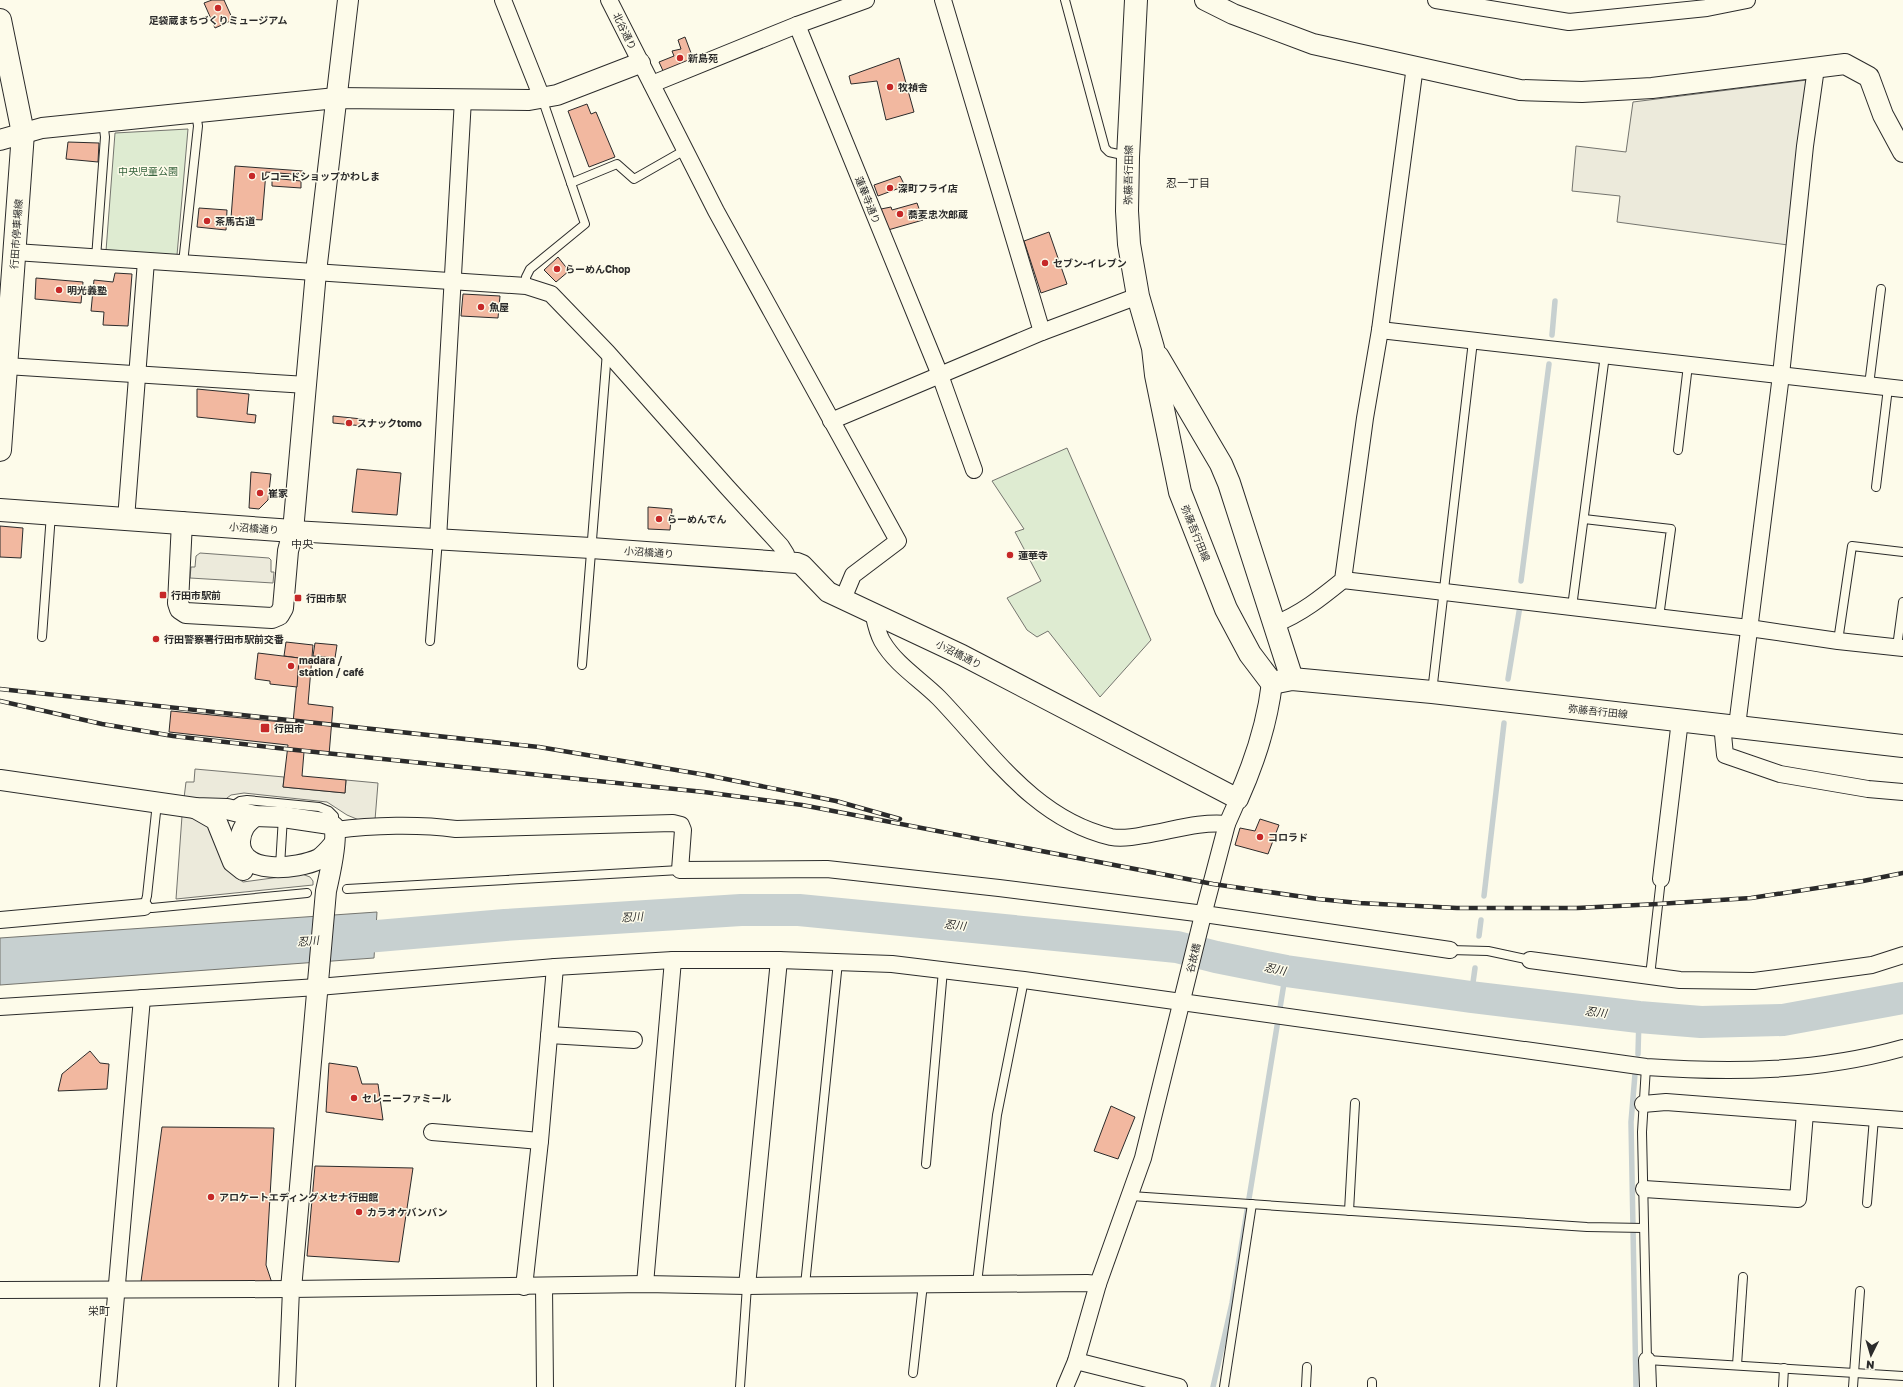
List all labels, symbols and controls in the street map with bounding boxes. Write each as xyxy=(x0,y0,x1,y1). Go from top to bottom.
marker: 足袋蔵まちづくりミュージアム xyxy=(213,3,223,13)
street label: 北谷通り xyxy=(611,10,639,52)
place label: 足袋蔵まちづくりミュージアム xyxy=(148,14,288,26)
place label: 新島苑 xyxy=(688,52,718,64)
marker: 新島苑 xyxy=(675,53,685,63)
place label: 牧禎舎 xyxy=(898,81,928,93)
marker: 牧禎舎 xyxy=(885,82,895,92)
street label: 弥藤吾行田線 xyxy=(1121,145,1135,205)
park label: 中央児童公園 xyxy=(118,165,178,177)
place label: レコードショップかわしま xyxy=(260,170,380,182)
marker: レコードショップかわしま xyxy=(247,171,257,181)
street label: 蓮華寺通り xyxy=(853,175,883,225)
district label: 忍一丁目 xyxy=(1166,176,1210,189)
place label: 深町フライ店 xyxy=(898,182,958,194)
marker: 深町フライ店 xyxy=(885,183,895,193)
street label: 行田市停車場線 xyxy=(8,199,24,269)
place label: 蕎麦忠次郎蔵 xyxy=(907,208,968,220)
marker: 蕎麦忠次郎蔵 xyxy=(895,209,905,219)
place label: 茶馬古道 xyxy=(215,215,256,227)
marker: 茶馬古道 xyxy=(202,216,212,226)
place label: セブン-イレブン xyxy=(1053,257,1127,269)
marker: セブン-イレブン xyxy=(1040,258,1050,268)
place label: らーめんChop xyxy=(565,263,630,275)
marker: らーめんChop xyxy=(552,264,562,274)
place label: 明光義塾 xyxy=(67,284,107,296)
marker: 明光義塾 xyxy=(54,285,64,295)
place label: 魚屋 xyxy=(489,301,509,313)
marker: 魚屋 xyxy=(476,302,486,312)
place label: スナックtomo xyxy=(357,417,422,429)
marker: スナックtomo xyxy=(344,418,354,428)
place label: 崔家 xyxy=(268,487,288,499)
marker: 崔家 xyxy=(255,488,265,498)
street label: 弥藤吾行田線 xyxy=(1179,503,1213,563)
place label: らーめんでん xyxy=(667,513,727,525)
marker: らーめんでん xyxy=(654,514,664,524)
street label: 小沼橋通り xyxy=(229,520,279,536)
district label: 中央 xyxy=(291,537,314,550)
street label: 小沼橋通り xyxy=(624,544,674,560)
place label: 蓮華寺 xyxy=(1018,549,1048,561)
marker: 蓮華寺 xyxy=(1005,550,1015,560)
place label: 行田市駅前 xyxy=(171,589,221,601)
marker: 行田市駅前 xyxy=(158,590,168,600)
place label: 行田市駅 xyxy=(306,592,347,604)
marker: 行田市駅 xyxy=(293,593,303,603)
place label: 行田警察署行田市駅前交番 xyxy=(164,633,284,645)
marker: 行田警察署行田市駅前交番 xyxy=(151,634,161,644)
street label: 小沼橋通り xyxy=(934,637,984,671)
place label: madara / station / café xyxy=(299,654,364,678)
marker: madara / station / café xyxy=(286,661,296,671)
street label: 弥藤吾行田線 xyxy=(1568,702,1628,720)
marker: 行田市 xyxy=(259,722,271,734)
place label: 行田市 xyxy=(274,722,304,734)
place label: コロラド xyxy=(1268,831,1308,843)
marker: コロラド xyxy=(1255,832,1265,842)
water label: 忍川 xyxy=(621,909,644,924)
water label: 忍川 xyxy=(943,917,968,932)
water label: 忍川 xyxy=(296,933,320,948)
street label: 谷故橋 xyxy=(1184,942,1202,974)
water label: 忍川 xyxy=(1263,960,1288,977)
water label: 忍川 xyxy=(1584,1004,1609,1019)
place label: セレニーファミール xyxy=(362,1092,451,1104)
marker: セレニーファミール xyxy=(349,1093,359,1103)
place label: アロケートエディングメセナ行田館 xyxy=(219,1191,378,1203)
marker: アロケートエディングメセナ行田館 xyxy=(206,1192,216,1202)
place label: カラオケバンバン xyxy=(367,1206,448,1218)
marker: カラオケバンバン xyxy=(354,1207,364,1217)
district label: 栄町 xyxy=(88,1304,110,1317)
north arrow xyxy=(1851,1335,1891,1375)
text: N xyxy=(1865,1359,1875,1372)

